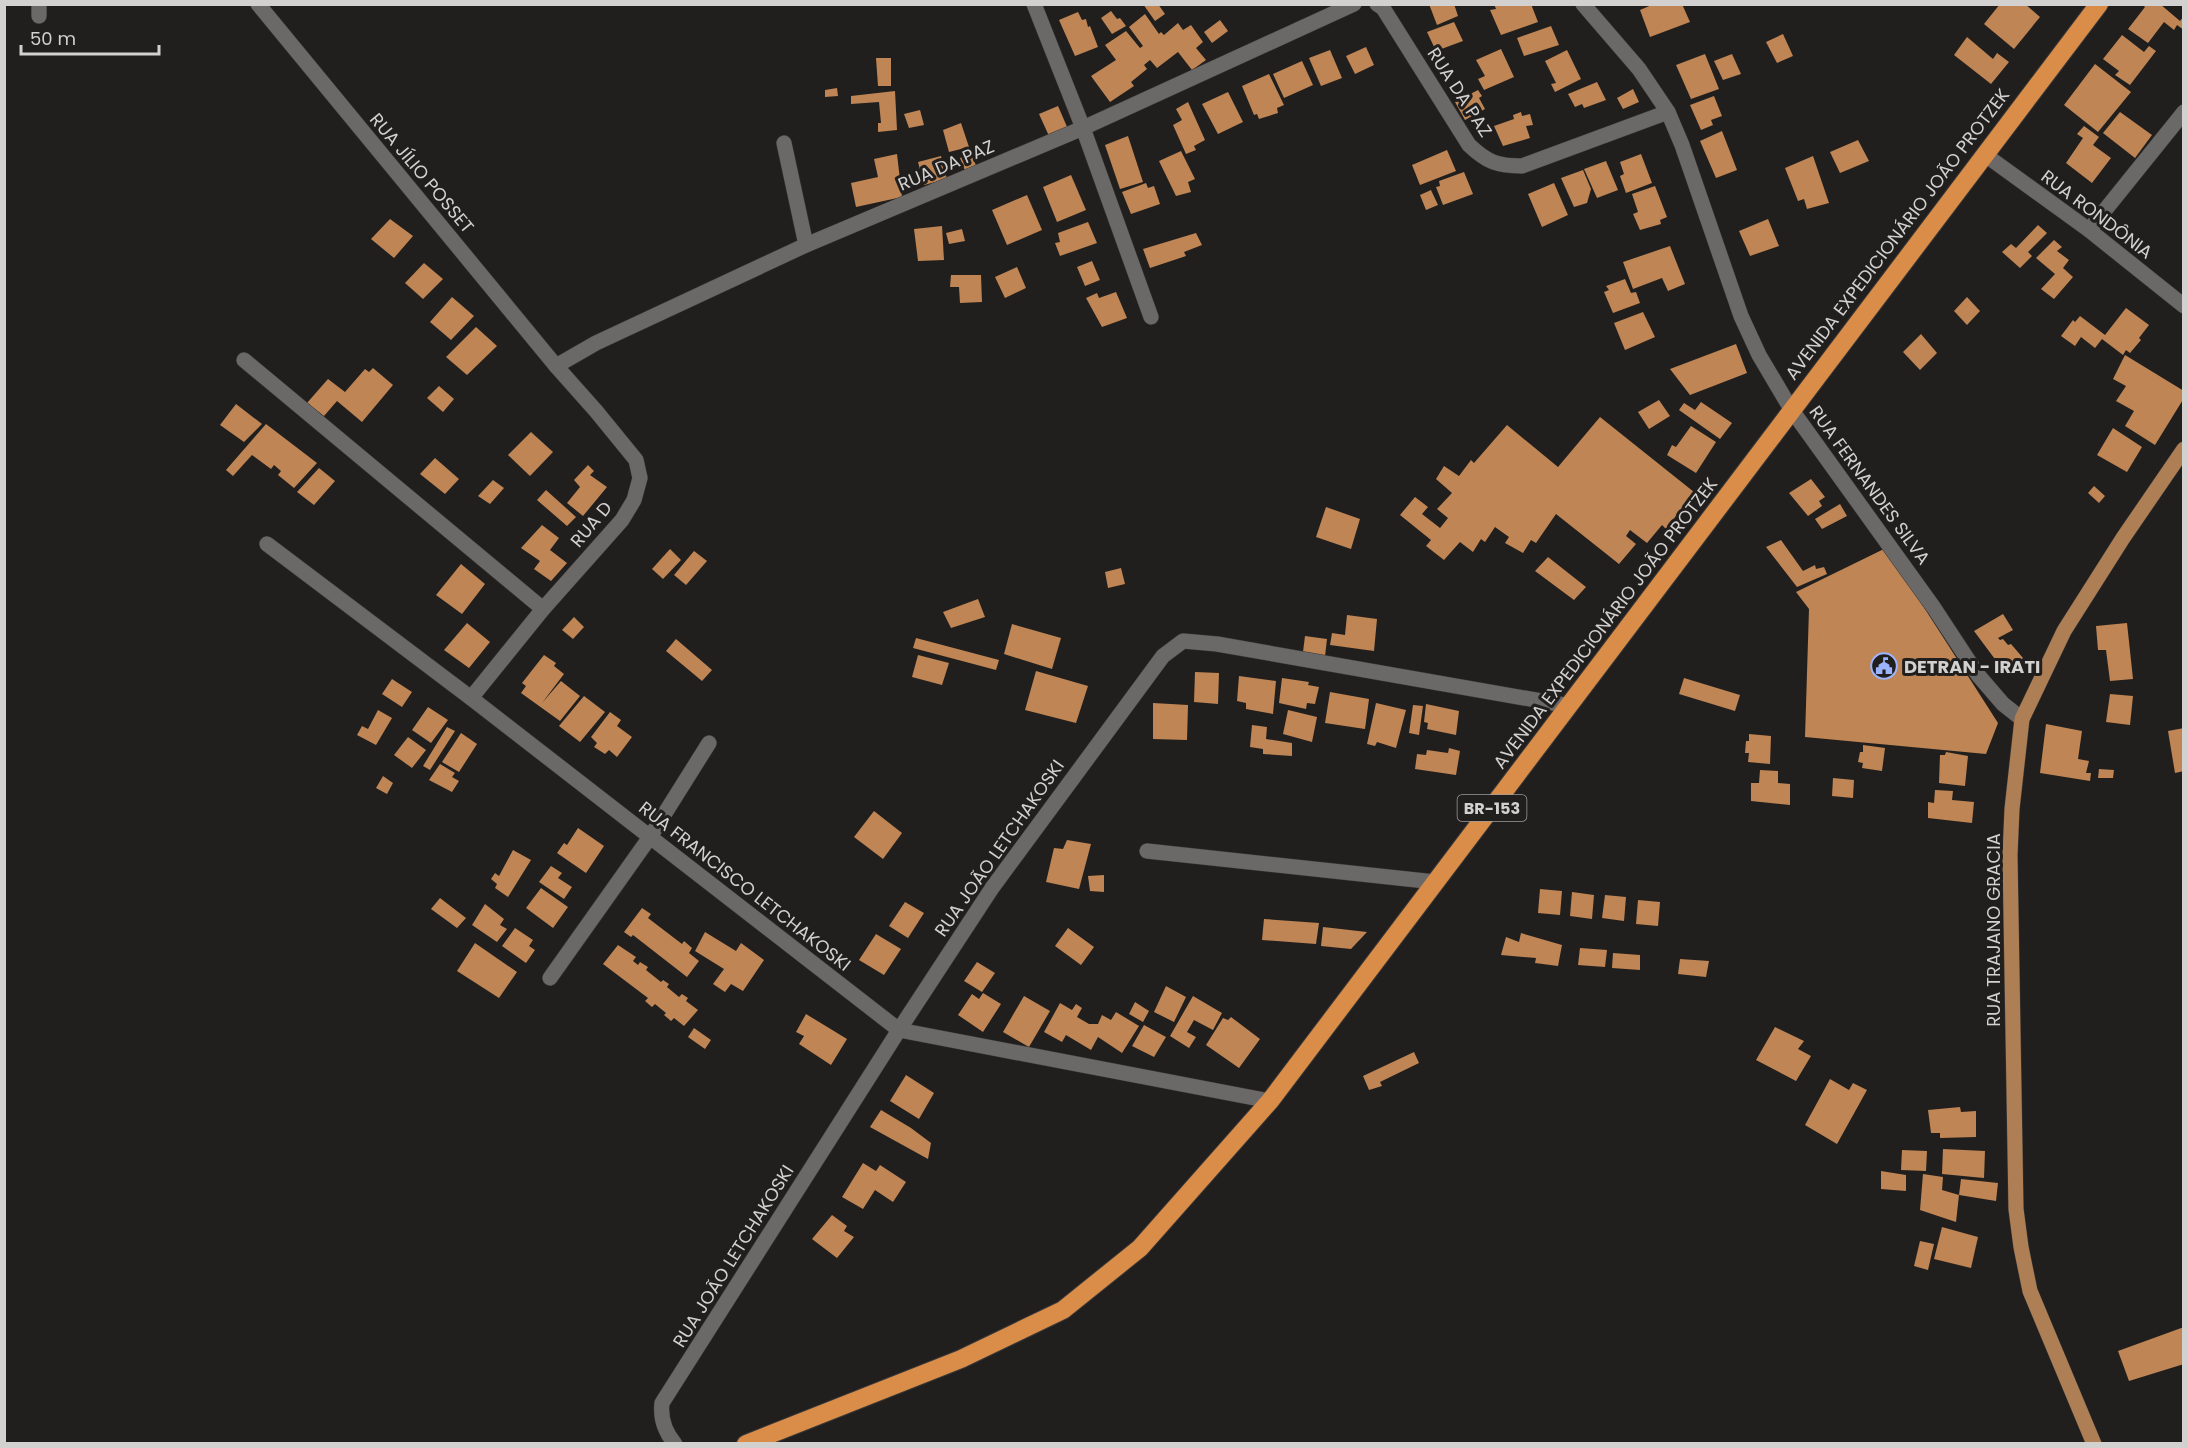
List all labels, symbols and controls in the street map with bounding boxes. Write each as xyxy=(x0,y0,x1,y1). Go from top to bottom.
scale bar xyxy=(21,18,159,56)
text: 50 m xyxy=(30,26,76,51)
street label: RUA DA PAZ xyxy=(1422,42,1498,142)
street label: AVENIDA EXPEDICIONÁRIO JOÃO PROTZEK xyxy=(1779,83,2015,385)
street label: RUA JÍLIO POSSET xyxy=(364,108,480,239)
street label: RUA DA PAZ xyxy=(894,134,998,196)
street label: RUA RONDÔNIA xyxy=(2036,164,2158,264)
street label: RUA FERNANDES SILVA xyxy=(1804,400,1936,570)
street label: AVENIDA EXPEDICIONÁRIO JOÃO PROTZEK xyxy=(1487,472,1723,774)
street label: RUA D xyxy=(564,496,618,552)
public building icon: DETRAN - IRATI xyxy=(1869,651,1899,681)
place label: DETRAN - IRATI xyxy=(1904,654,2040,679)
street label: RUA JOÃO LETCHAKOSKI xyxy=(928,755,1070,941)
street label: RUA FRANCISCO LETCHAKOSKI xyxy=(634,795,856,977)
road number: BR-153 xyxy=(1458,795,1526,821)
street label: RUA TRAJANO GRACIA xyxy=(1981,833,2006,1027)
street label: RUA JOÃO LETCHAKOSKI xyxy=(667,1160,799,1352)

